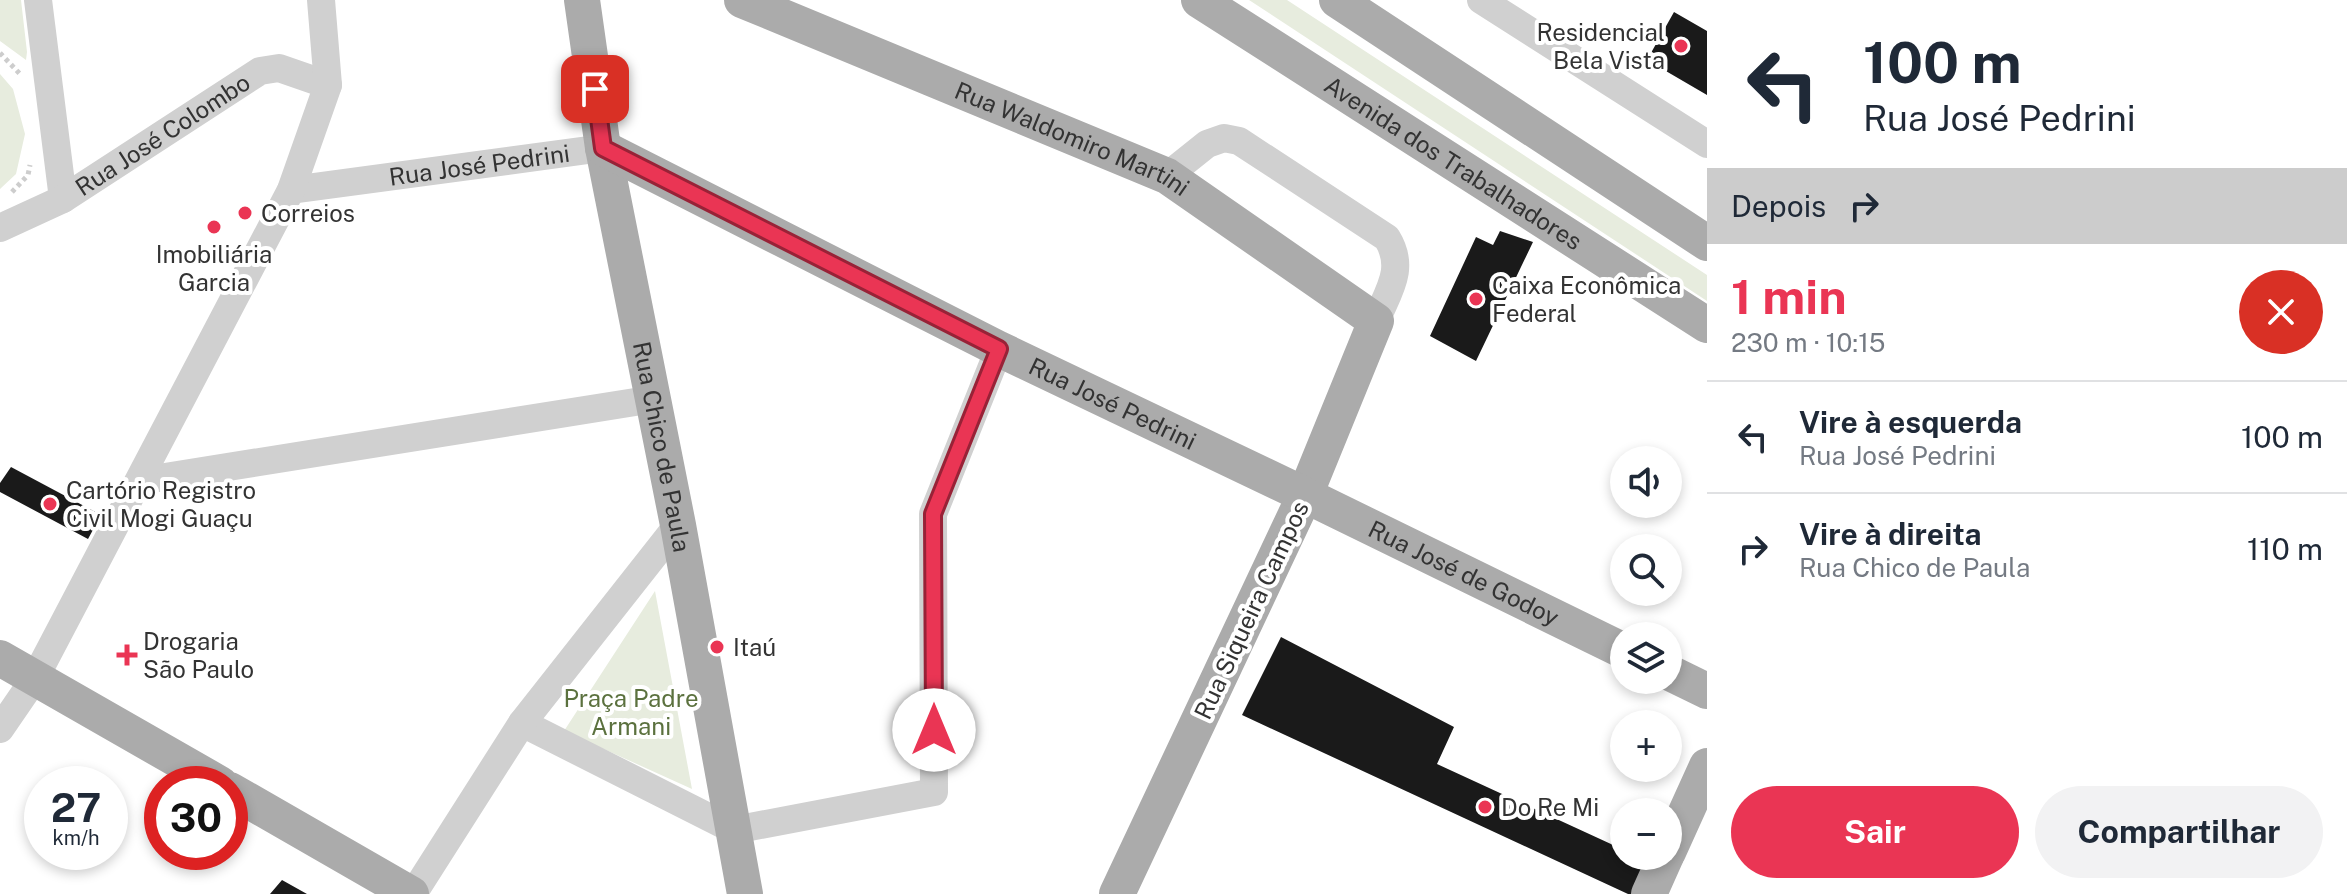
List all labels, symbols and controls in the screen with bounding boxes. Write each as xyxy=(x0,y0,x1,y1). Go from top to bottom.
place label: Residencial Bela Vista xyxy=(1536,18,1665,74)
text: 100 m xyxy=(1863,30,2022,96)
icon: left xyxy=(1731,32,1835,136)
marker: Residencial Bela Vista xyxy=(1672,37,1690,55)
pin xyxy=(561,55,629,123)
street label: Rua José Colombo xyxy=(70,67,255,201)
icon: arrive xyxy=(573,67,617,111)
street label: Avenida dos Trabalhadores xyxy=(1320,70,1587,255)
street label: Rua Waldomiro Martini xyxy=(951,76,1195,201)
text: Rua José Pedrini xyxy=(1863,97,2136,139)
street label: Rua José Pedrini xyxy=(387,139,571,191)
icon: right xyxy=(1842,184,1886,228)
text: Depois xyxy=(1731,188,1826,224)
place label: Correios xyxy=(261,199,355,227)
marker: Correios xyxy=(236,204,254,222)
marker: Imobiliária Garcia xyxy=(205,218,223,236)
place label: Imobiliária Garcia xyxy=(156,240,272,296)
text: 1 min xyxy=(1731,268,1847,325)
button: close xyxy=(2239,270,2323,354)
place label: Caixa Econômica Federal xyxy=(1492,271,1681,327)
marker: Caixa Econômica Federal xyxy=(1467,290,1485,308)
text: 230 m · 10:15 xyxy=(1731,327,1885,358)
street label: Rua Chico de Paula xyxy=(628,339,697,554)
street label: Rua José Pedrini xyxy=(1025,351,1201,455)
text: Vire à esquerda xyxy=(1799,404,2022,440)
icon: left xyxy=(1731,415,1775,459)
text: 100 m xyxy=(2241,419,2323,455)
text: Rua José Pedrini xyxy=(1799,440,1996,471)
map controls xyxy=(1610,446,1682,870)
button: sound xyxy=(1610,446,1682,518)
place label: Cartório Registro Civil Mogi Guaçu xyxy=(66,476,256,532)
marker: Cartório Registro Civil Mogi Guaçu xyxy=(41,495,59,513)
street label: Rua Siqueira Campos xyxy=(1188,497,1314,723)
street label: Rua José de Godoy xyxy=(1364,514,1564,631)
text: Vire à direita xyxy=(1799,516,1982,552)
icon: right xyxy=(1731,527,1775,571)
text: 110 m xyxy=(2247,531,2323,567)
button: search xyxy=(1610,534,1682,606)
text: Rua Chico de Paula xyxy=(1799,552,2031,583)
button: layers xyxy=(1610,622,1682,694)
place label: Drogaria São Paulo xyxy=(143,627,254,683)
place label: Itaú xyxy=(733,633,776,661)
marker: Itaú xyxy=(708,638,726,656)
marker: Drogaria São Paulo xyxy=(118,646,136,664)
park label: Praça Padre Armani xyxy=(563,684,699,740)
position arrow xyxy=(892,688,976,772)
button: + xyxy=(1610,710,1682,782)
speed limit sign: 30 xyxy=(144,766,248,870)
text: 27 xyxy=(51,784,101,831)
button: Sair xyxy=(1731,786,2019,878)
button: Compartilhar xyxy=(2035,786,2323,878)
place label: Do Re Mi xyxy=(1501,793,1599,821)
marker: Do Re Mi xyxy=(1476,798,1494,816)
button: − xyxy=(1610,798,1682,870)
text: km/h xyxy=(52,826,100,850)

